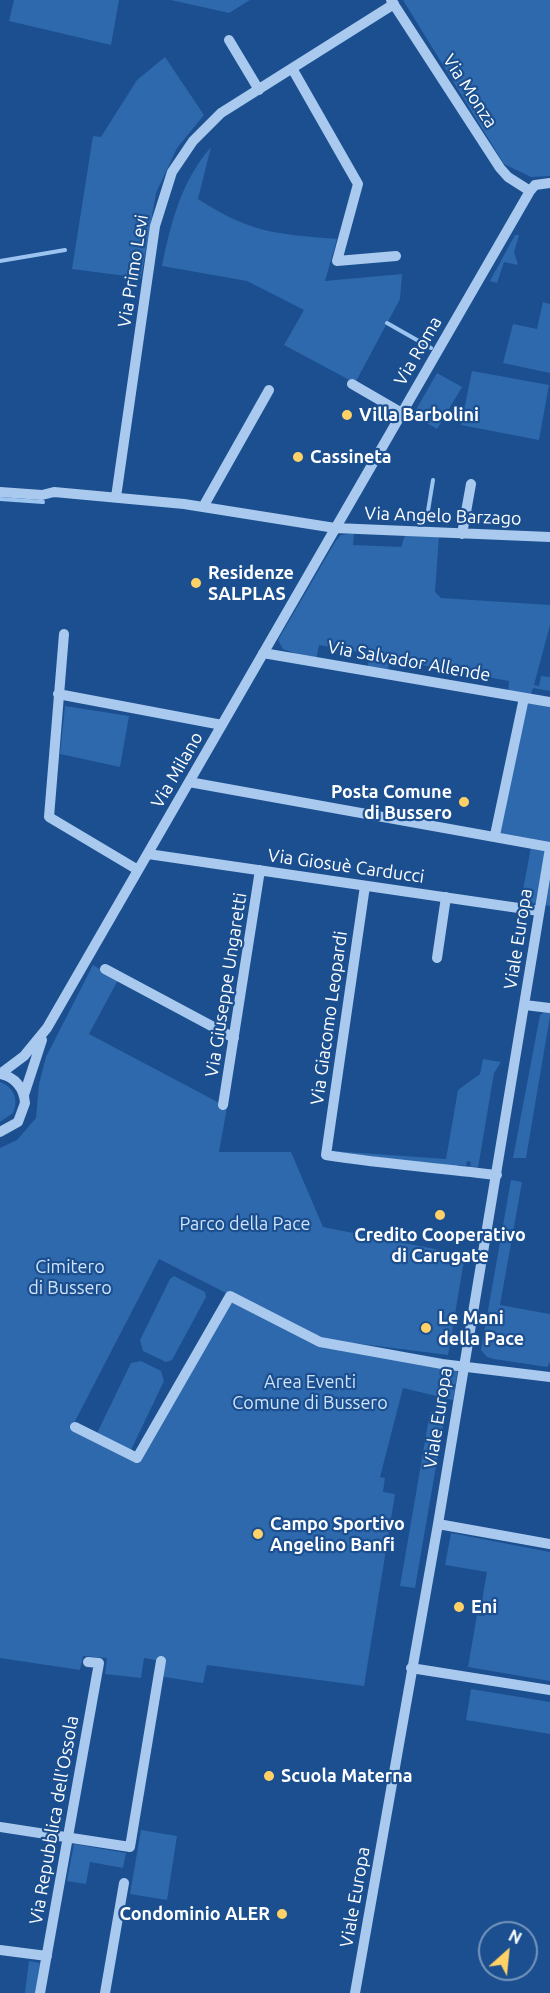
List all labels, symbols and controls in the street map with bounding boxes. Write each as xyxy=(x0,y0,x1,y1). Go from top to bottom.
street label: Via Monza xyxy=(438,50,502,132)
street label: Via Primo Levi xyxy=(113,213,153,329)
street label: Via Roma xyxy=(390,313,446,389)
place label: Villa Barbolini xyxy=(359,404,479,426)
marker: Villa Barbolini xyxy=(340,408,354,422)
place label: Cassineta xyxy=(310,446,392,468)
marker: Cassineta xyxy=(291,450,305,464)
street label: Via Angelo Barzago xyxy=(364,502,522,530)
place label: Residenze SALPLAS xyxy=(208,562,294,604)
marker: Residenze SALPLAS xyxy=(189,576,203,590)
street label: Via Salvador Allende xyxy=(326,636,492,686)
street label: Via Milano xyxy=(147,728,207,812)
place label: Posta Comune di Bussero xyxy=(331,781,452,824)
marker: Posta Comune di Bussero xyxy=(457,795,471,809)
street label: Via Giosuè Carducci xyxy=(266,844,426,888)
street label: Viale Europa xyxy=(499,887,537,991)
street label: Via Giuseppe Ungaretti xyxy=(201,891,251,1079)
street label: Via Giacomo Leopardi xyxy=(306,930,352,1106)
marker: Credito Cooperativo di Carugate xyxy=(433,1208,447,1222)
park label: Parco della Pace xyxy=(179,1213,311,1235)
place label: Credito Cooperativo di Carugate xyxy=(354,1224,526,1266)
park label: Cimitero di Bussero xyxy=(28,1256,112,1298)
place label: Le Mani della Pace xyxy=(438,1307,524,1350)
marker: Le Mani della Pace xyxy=(419,1321,433,1335)
street label: Viale Europa xyxy=(419,1366,457,1470)
park label: Area Eventi Comune di Bussero xyxy=(232,1371,388,1414)
place label: Campo Sportivo Angelino Banfi xyxy=(270,1513,405,1556)
marker: Campo Sportivo Angelino Banfi xyxy=(251,1527,265,1541)
place label: Eni xyxy=(471,1596,497,1618)
marker: Eni xyxy=(452,1600,466,1614)
street label: Via Repubblica dell'Ossola xyxy=(25,1714,83,1926)
place label: Scuola Materna xyxy=(281,1765,412,1787)
marker: Scuola Materna xyxy=(262,1769,276,1783)
street label: Viale Europa xyxy=(336,1845,374,1949)
place label: Condominio ALER xyxy=(119,1903,270,1925)
marker: Condominio ALER xyxy=(275,1907,289,1921)
north arrow xyxy=(478,1921,538,1981)
text: N xyxy=(506,1926,525,1947)

